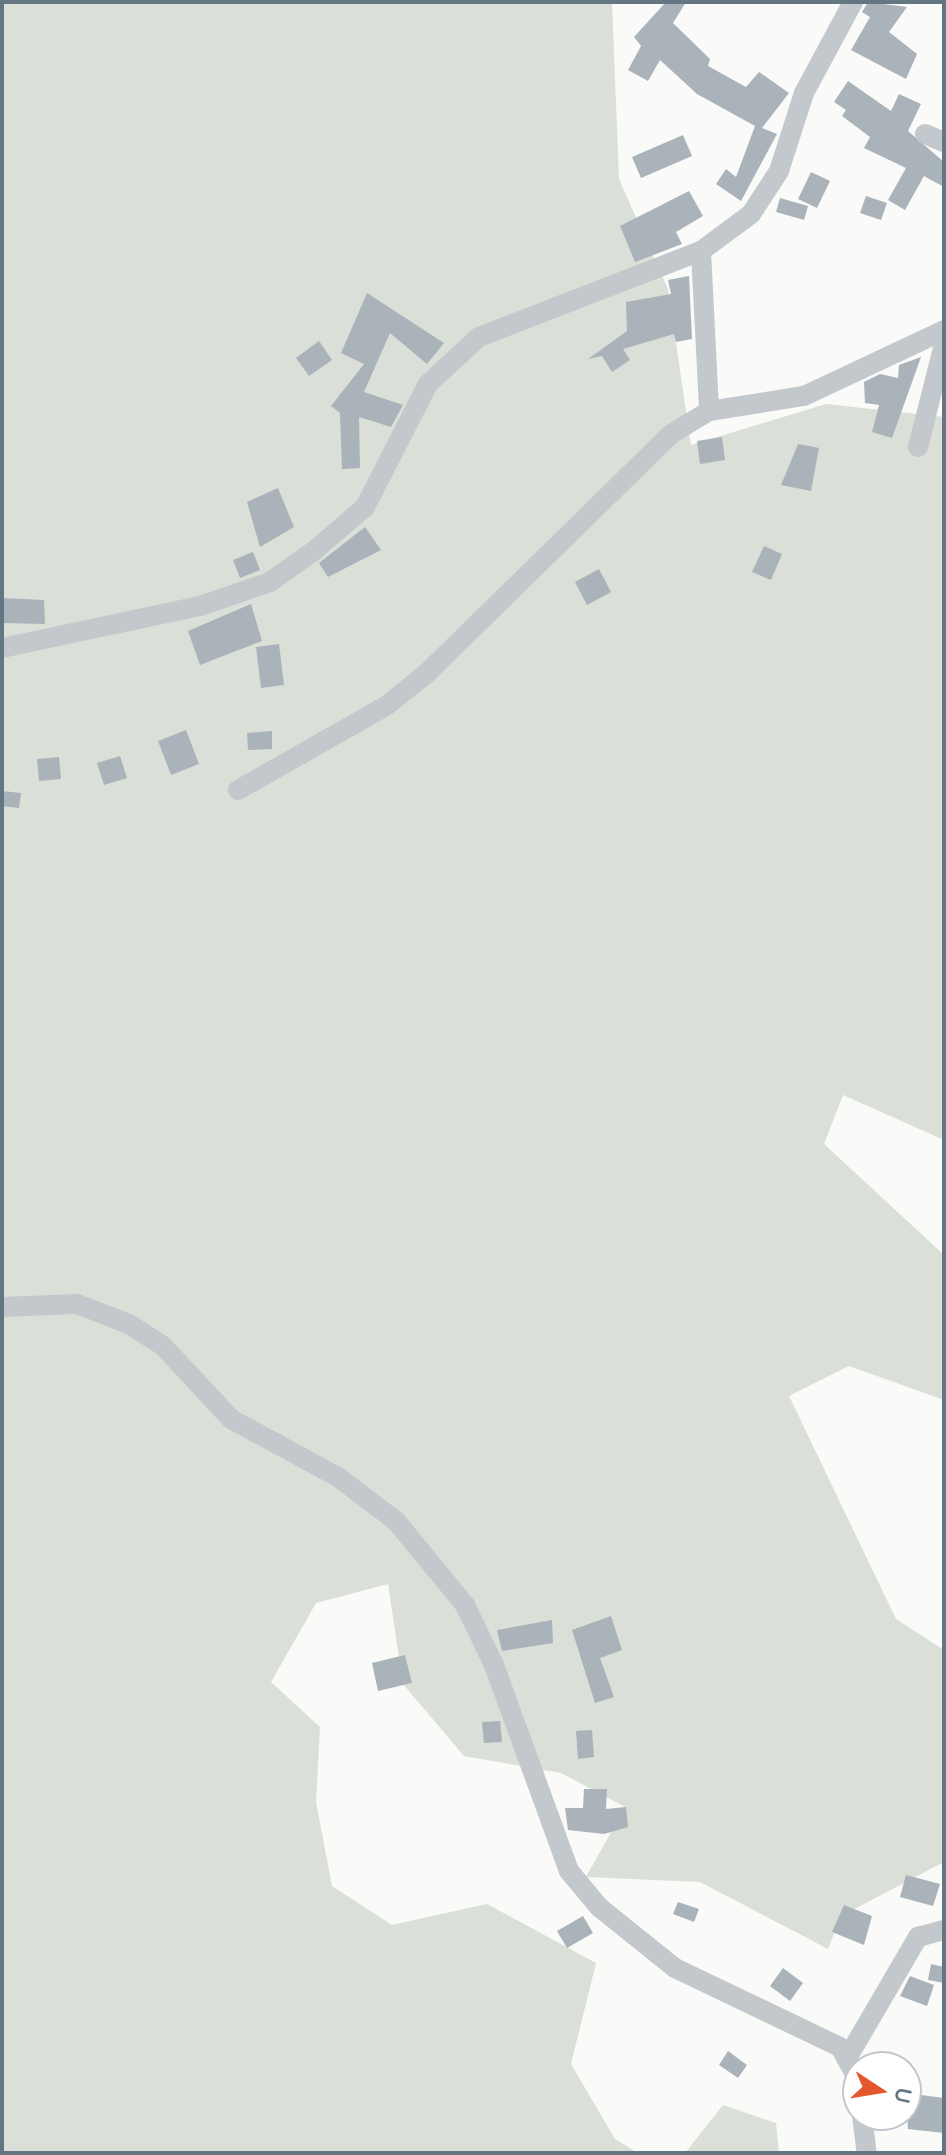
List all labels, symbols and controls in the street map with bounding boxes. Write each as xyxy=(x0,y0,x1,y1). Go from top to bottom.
north arrow xyxy=(842,2051,922,2131)
text: U xyxy=(888,2085,919,2106)

